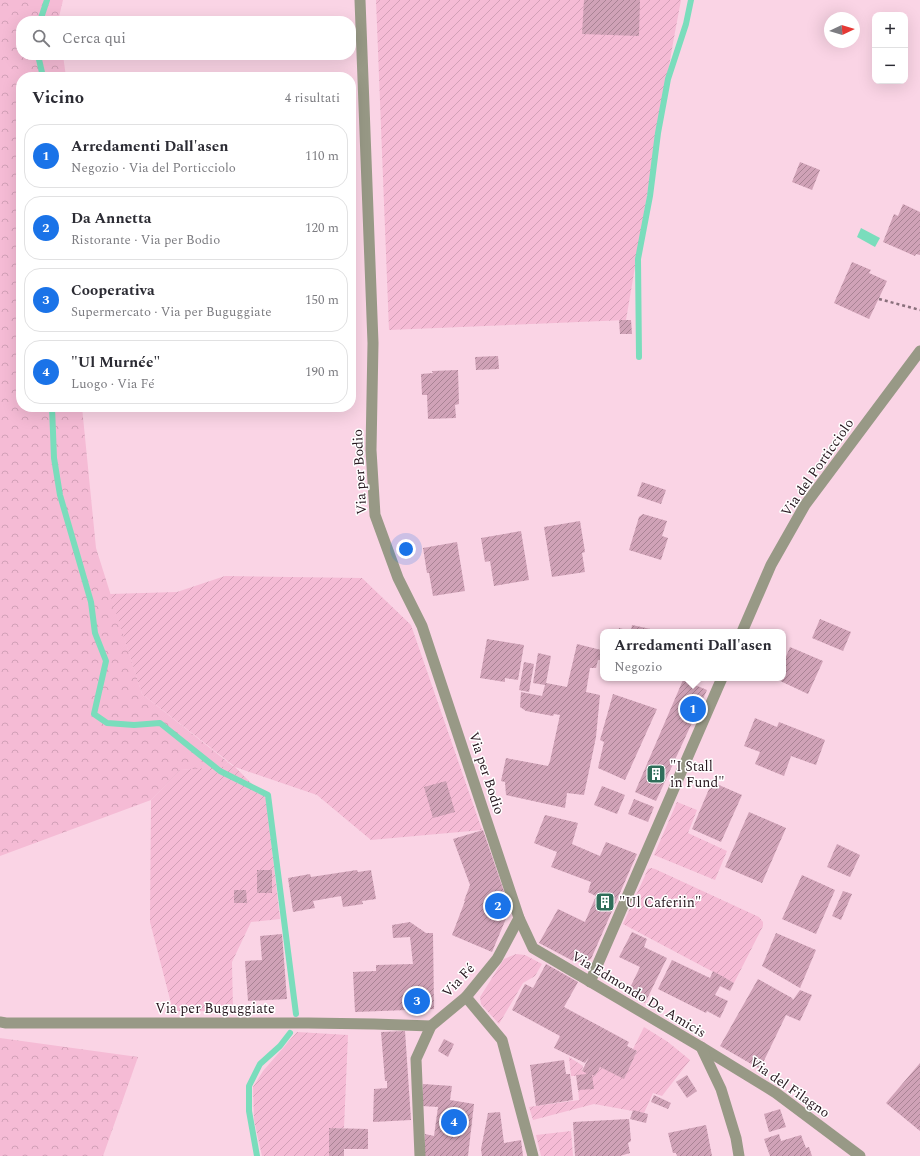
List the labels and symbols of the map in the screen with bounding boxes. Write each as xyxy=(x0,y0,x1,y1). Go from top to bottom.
north arrow xyxy=(824,12,860,48)
street label: Via del Porticciolo xyxy=(776,414,859,521)
street label: Via per Bodio xyxy=(347,429,372,515)
your location xyxy=(396,539,416,559)
pin: 1 xyxy=(680,694,706,724)
street label: Via per Bodio xyxy=(463,729,510,817)
place label: "I Stall in Fund" xyxy=(670,756,725,793)
building icon: "I Stall in Fund" xyxy=(645,763,667,785)
pin: 2 xyxy=(485,891,511,921)
building icon: "Ul Caferiin" xyxy=(594,891,616,913)
place label: "Ul Caferiin" xyxy=(619,892,701,913)
street label: Via Edmondo De Amicis xyxy=(567,946,710,1043)
street label: Via Fé xyxy=(437,958,480,1002)
pin: 3 xyxy=(404,986,430,1016)
street label: Via per Buguggiate xyxy=(155,998,275,1019)
street label: Via del Filagno xyxy=(745,1052,834,1123)
pin: 4 xyxy=(441,1107,467,1137)

